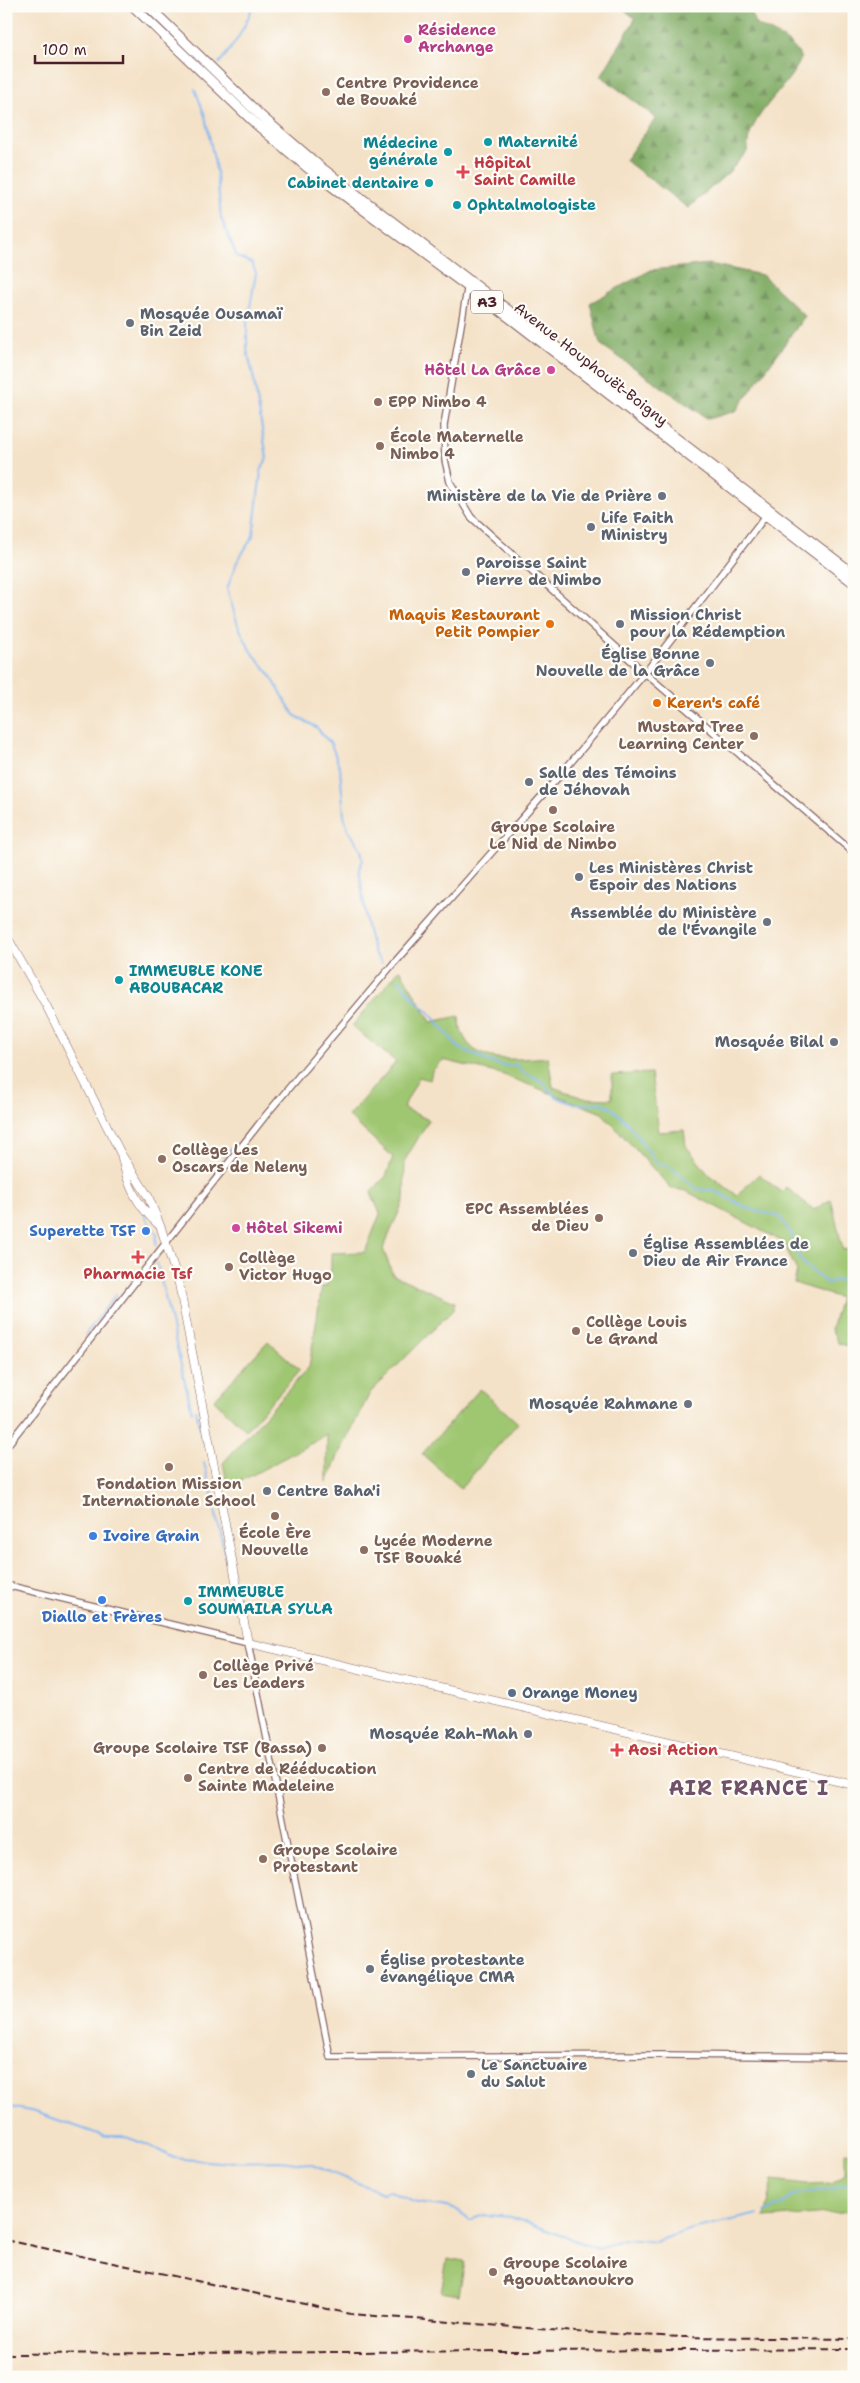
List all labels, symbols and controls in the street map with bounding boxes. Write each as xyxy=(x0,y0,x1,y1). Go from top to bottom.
place label: Résidence Archange xyxy=(418,20,496,57)
scale bar xyxy=(35,32,122,64)
marker: Résidence Archange xyxy=(402,33,414,45)
text: 100 m xyxy=(42,40,87,60)
place label: Centre Providence de Bouaké xyxy=(336,73,479,110)
marker: Centre Providence de Bouaké xyxy=(320,86,332,98)
place label: Maternité xyxy=(498,132,578,152)
place label: Médecine générale xyxy=(363,133,438,170)
marker: Maternité xyxy=(482,136,494,148)
marker: Médecine générale xyxy=(442,146,454,158)
place label: Hôpital Saint Camille xyxy=(474,153,576,190)
marker: Hôpital Saint Camille xyxy=(456,165,470,179)
place label: Cabinet dentaire xyxy=(287,173,419,193)
marker: Cabinet dentaire xyxy=(423,177,435,189)
place label: Ophtalmologiste xyxy=(467,195,596,215)
marker: Ophtalmologiste xyxy=(451,199,463,211)
road number: A3 xyxy=(471,290,503,314)
street label: Avenue Houphouët-Boigny xyxy=(510,298,672,430)
place label: Mosquée Ousamaï Bin Zeid xyxy=(140,304,283,341)
marker: Mosquée Ousamaï Bin Zeid xyxy=(124,317,136,329)
place label: Hôtel La Grâce xyxy=(424,360,541,380)
marker: Hôtel La Grâce xyxy=(545,364,557,376)
place label: EPP Nimbo 4 xyxy=(388,392,487,412)
marker: EPP Nimbo 4 xyxy=(372,396,384,408)
place label: École Maternelle Nimbo 4 xyxy=(390,426,524,464)
marker: École Maternelle Nimbo 4 xyxy=(374,440,386,452)
place label: Ministère de la Vie de Prière xyxy=(427,486,652,506)
marker: Ministère de la Vie de Prière xyxy=(656,490,668,502)
place label: Life Faith Ministry xyxy=(601,508,674,545)
marker: Life Faith Ministry xyxy=(585,521,597,533)
place label: Paroisse Saint Pierre de Nimbo xyxy=(476,553,602,590)
marker: Paroisse Saint Pierre de Nimbo xyxy=(460,566,472,578)
place label: Maquis Restaurant Petit Pompier xyxy=(389,605,540,642)
place label: Mission Christ pour la Rédemption xyxy=(630,605,785,642)
marker: Maquis Restaurant Petit Pompier xyxy=(544,618,556,630)
marker: Mission Christ pour la Rédemption xyxy=(614,618,626,630)
place label: Église Bonne Nouvelle de la Grâce xyxy=(536,643,700,681)
marker: Église Bonne Nouvelle de la Grâce xyxy=(704,657,716,669)
place label: Keren's café xyxy=(667,693,760,713)
marker: Keren's café xyxy=(651,697,663,709)
place label: Mustard Tree Learning Center xyxy=(618,717,744,754)
marker: Mustard Tree Learning Center xyxy=(748,730,760,742)
place label: Salle des Témoins de Jéhovah xyxy=(539,763,677,800)
marker: Salle des Témoins de Jéhovah xyxy=(523,776,535,788)
marker: Groupe Scolaire Le Nid de Nimbo xyxy=(547,804,559,816)
place label: Groupe Scolaire Le Nid de Nimbo xyxy=(489,817,617,854)
place label: Les Ministères Christ Espoir des Nations xyxy=(589,858,753,895)
marker: Les Ministères Christ Espoir des Nations xyxy=(573,871,585,883)
place label: Assemblée du Ministère de l'Évangile xyxy=(570,903,757,940)
marker: Assemblée du Ministère de l'Évangile xyxy=(761,916,773,928)
place label: IMMEUBLE KONE ABOUBACAR xyxy=(129,961,263,998)
marker: IMMEUBLE KONE ABOUBACAR xyxy=(113,974,125,986)
place label: Mosquée Bilal xyxy=(715,1032,824,1052)
marker: Mosquée Bilal xyxy=(828,1036,840,1048)
place label: Collège Les Oscars de Neleny xyxy=(172,1140,308,1177)
marker: Collège Les Oscars de Neleny xyxy=(156,1153,168,1165)
place label: EPC Assemblées de Dieu xyxy=(465,1199,589,1236)
marker: EPC Assemblées de Dieu xyxy=(593,1212,605,1224)
place label: Hôtel Sikemi xyxy=(246,1218,343,1238)
place label: Superette TSF xyxy=(29,1221,136,1241)
marker: Hôtel Sikemi xyxy=(230,1222,242,1234)
marker: Superette TSF xyxy=(140,1225,152,1237)
place label: Église Assemblées de Dieu de Air France xyxy=(643,1233,809,1271)
marker: Église Assemblées de Dieu de Air France xyxy=(627,1247,639,1259)
place label: Collège Victor Hugo xyxy=(239,1248,332,1285)
marker: Pharmacie Tsf xyxy=(132,1251,144,1263)
marker: Collège Victor Hugo xyxy=(223,1261,235,1273)
place label: Pharmacie Tsf xyxy=(83,1264,193,1284)
place label: Collège Louis Le Grand xyxy=(586,1312,687,1349)
marker: Collège Louis Le Grand xyxy=(570,1325,582,1337)
place label: Mosquée Rahmane xyxy=(529,1394,678,1414)
marker: Mosquée Rahmane xyxy=(682,1398,694,1410)
marker: Fondation Mission Internationale School xyxy=(163,1461,175,1473)
place label: Fondation Mission Internationale School xyxy=(82,1474,256,1511)
place label: Centre Baha'i xyxy=(277,1481,380,1501)
marker: Centre Baha'i xyxy=(261,1485,273,1497)
marker: École Ère Nouvelle xyxy=(269,1510,281,1522)
place label: École Ère Nouvelle xyxy=(239,1522,311,1560)
place label: Ivoire Grain xyxy=(103,1526,199,1546)
marker: Ivoire Grain xyxy=(87,1530,99,1542)
place label: Lycée Moderne TSF Bouaké xyxy=(374,1531,493,1568)
marker: Lycée Moderne TSF Bouaké xyxy=(358,1544,370,1556)
place label: IMMEUBLE SOUMAILA SYLLA xyxy=(198,1582,333,1619)
marker: Diallo et Frères xyxy=(96,1594,108,1606)
marker: IMMEUBLE SOUMAILA SYLLA xyxy=(182,1595,194,1607)
place label: Diallo et Frères xyxy=(42,1607,162,1627)
place label: Collège Privé Les Leaders xyxy=(213,1656,314,1693)
marker: Collège Privé Les Leaders xyxy=(197,1669,209,1681)
place label: Orange Money xyxy=(522,1683,638,1703)
marker: Orange Money xyxy=(506,1687,518,1699)
place label: Mosquée Rah-Mah xyxy=(370,1724,518,1744)
marker: Mosquée Rah-Mah xyxy=(522,1728,534,1740)
place label: Groupe Scolaire TSF (Bassa) xyxy=(93,1738,312,1758)
place label: Aosi Action xyxy=(628,1740,718,1760)
marker: Groupe Scolaire TSF (Bassa) xyxy=(316,1742,328,1754)
marker: Aosi Action xyxy=(610,1743,624,1757)
place label: Centre de Rééducation Sainte Madeleine xyxy=(198,1759,377,1796)
marker: Centre de Rééducation Sainte Madeleine xyxy=(182,1772,194,1784)
district label: AIR FRANCE I xyxy=(669,1775,829,1801)
place label: Groupe Scolaire Protestant xyxy=(273,1840,398,1877)
marker: Groupe Scolaire Protestant xyxy=(257,1853,269,1865)
place label: Église protestante évangélique CMA xyxy=(380,1949,525,1987)
marker: Église protestante évangélique CMA xyxy=(364,1963,376,1975)
place label: Le Sanctuaire du Salut xyxy=(481,2055,587,2092)
marker: Le Sanctuaire du Salut xyxy=(465,2068,477,2080)
place label: Groupe Scolaire Agouattanoukro xyxy=(503,2253,634,2290)
marker: Groupe Scolaire Agouattanoukro xyxy=(487,2266,499,2278)

